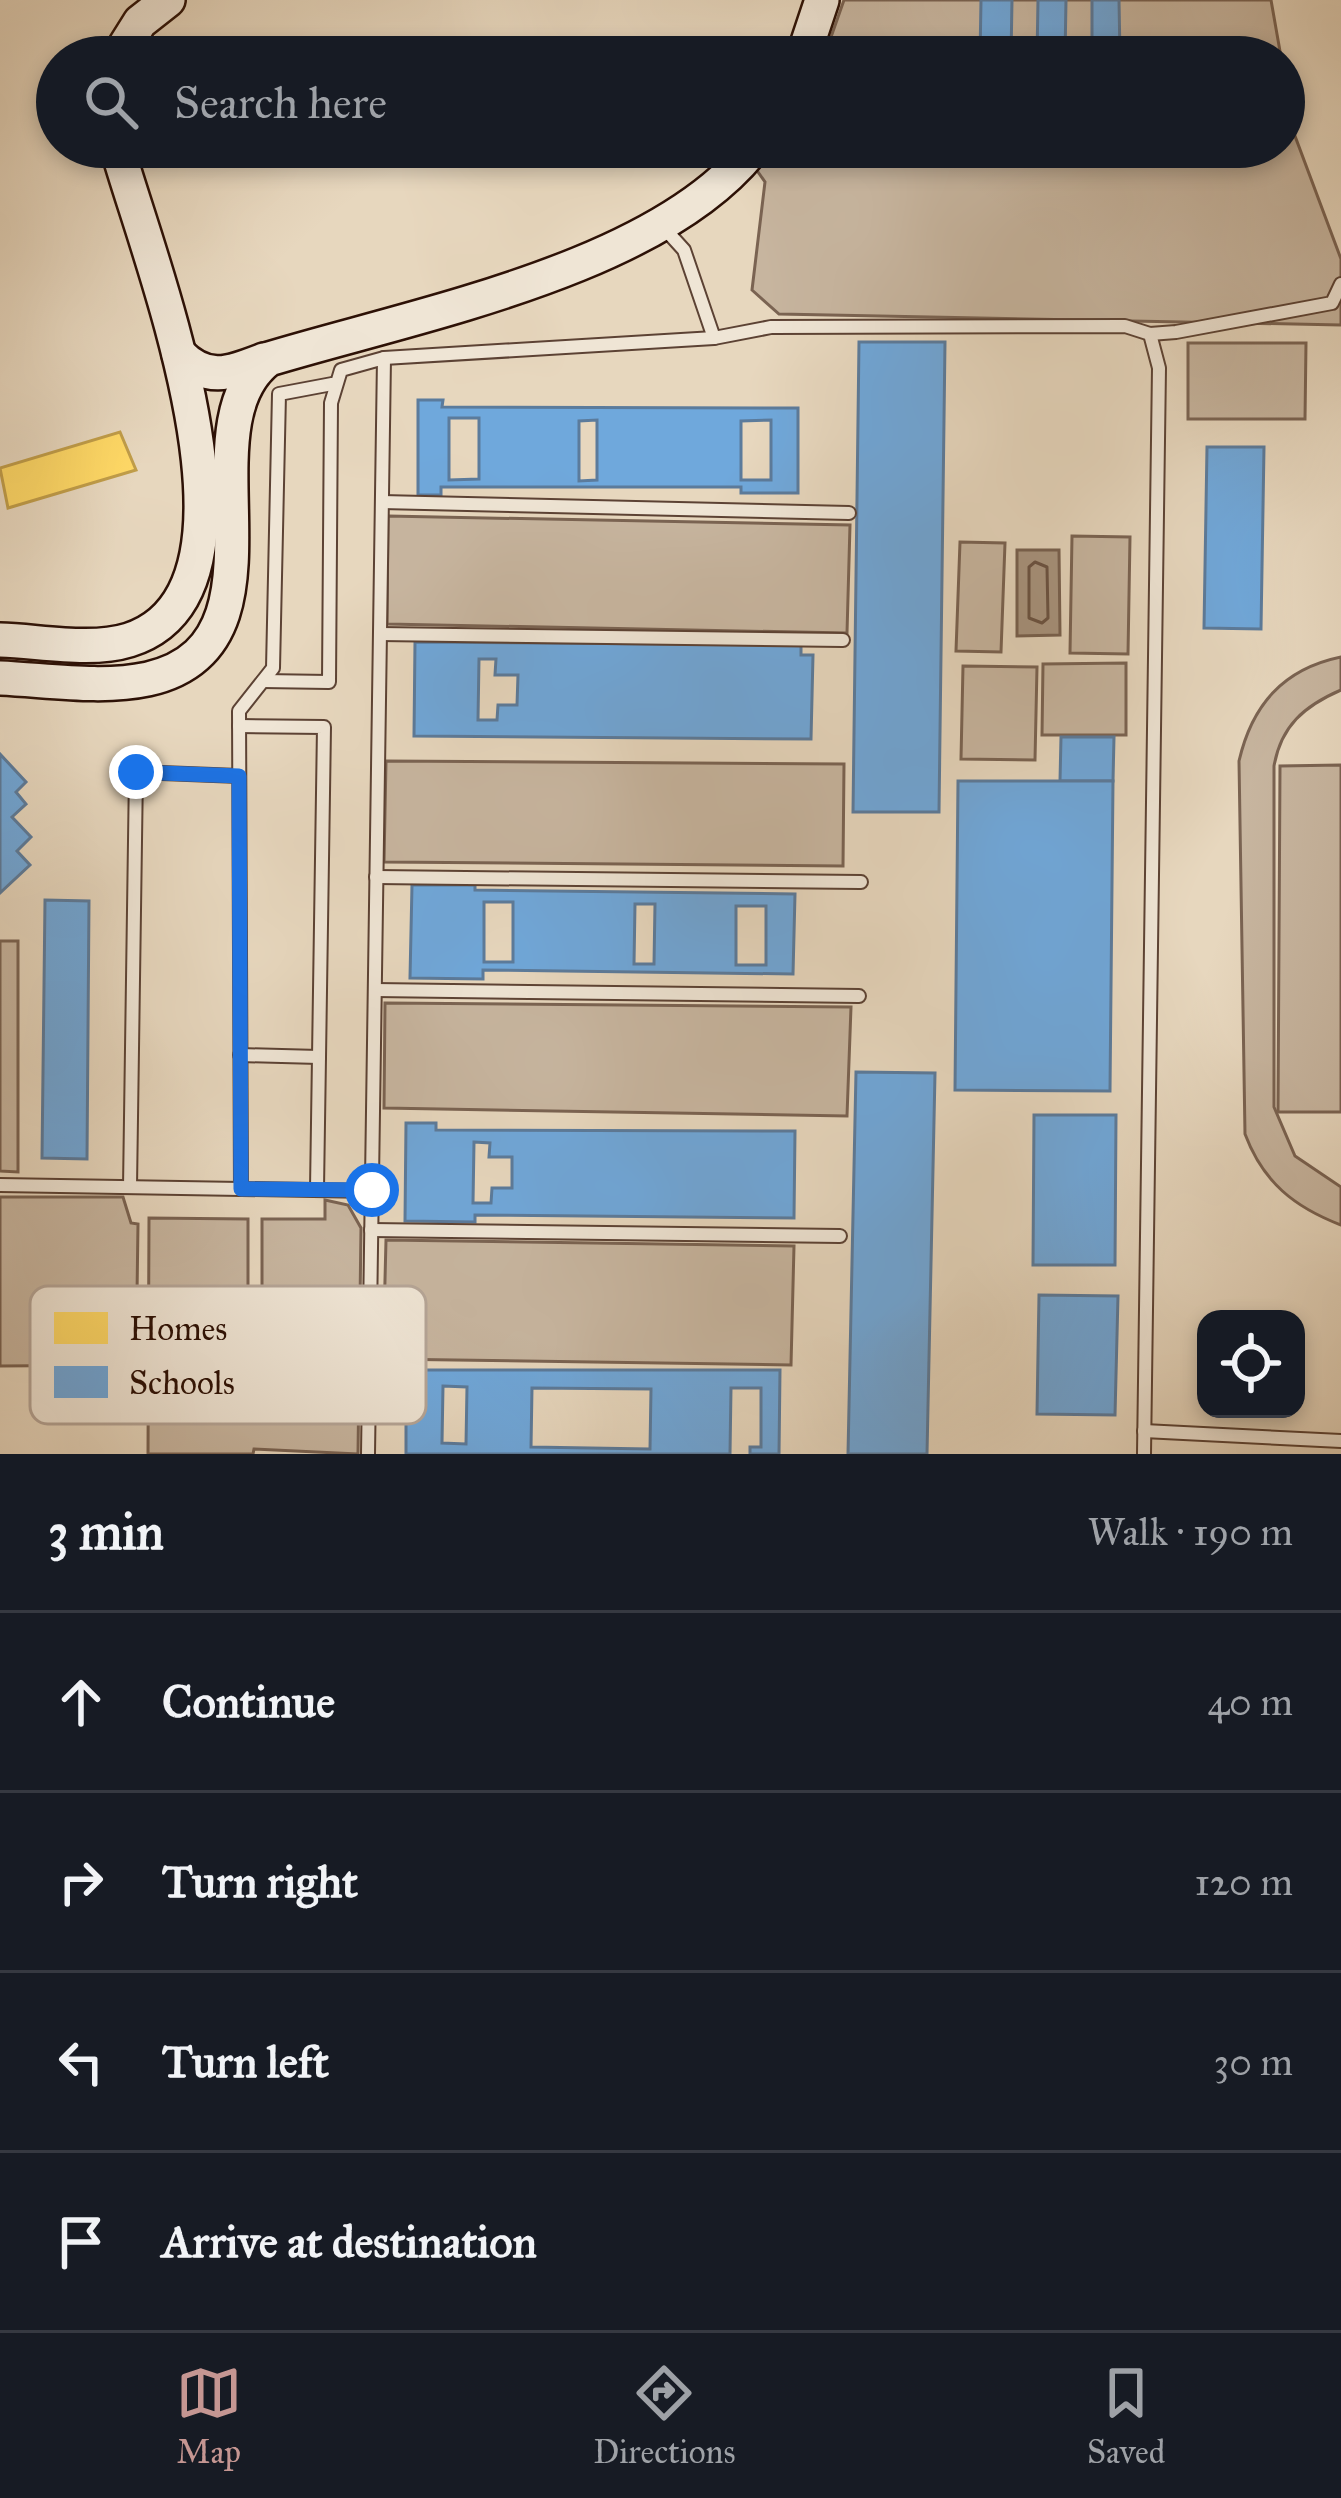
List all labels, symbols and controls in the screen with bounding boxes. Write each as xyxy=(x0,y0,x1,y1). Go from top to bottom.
search box xyxy=(36,36,1305,168)
icon: search xyxy=(78,69,144,135)
text: Search here xyxy=(174,75,387,130)
route end xyxy=(109,745,163,799)
route start xyxy=(345,1163,399,1217)
legend xyxy=(30,1286,426,1424)
text: Homes xyxy=(129,1309,227,1349)
map controls xyxy=(1197,1310,1305,1418)
button: locate xyxy=(1197,1310,1305,1418)
text: Schools xyxy=(129,1363,235,1403)
text: 3 min xyxy=(48,1501,164,1563)
text: Walk · 190 m xyxy=(1087,1508,1293,1556)
icon: ahead xyxy=(48,1669,114,1735)
text: Continue xyxy=(162,1674,335,1729)
text: 40 m xyxy=(1207,1678,1293,1726)
icon: right xyxy=(48,1849,114,1915)
text: Turn right xyxy=(162,1854,358,1909)
text: 120 m xyxy=(1194,1858,1293,1906)
icon: left xyxy=(48,2029,114,2095)
text: Turn left xyxy=(162,2034,329,2089)
text: 30 m xyxy=(1214,2038,1293,2086)
icon: arrive xyxy=(48,2209,114,2275)
text: Arrive at destination xyxy=(162,2214,537,2269)
tab: Map xyxy=(176,2360,242,2472)
tab: Directions xyxy=(593,2360,735,2472)
tab: Saved xyxy=(1087,2360,1165,2472)

